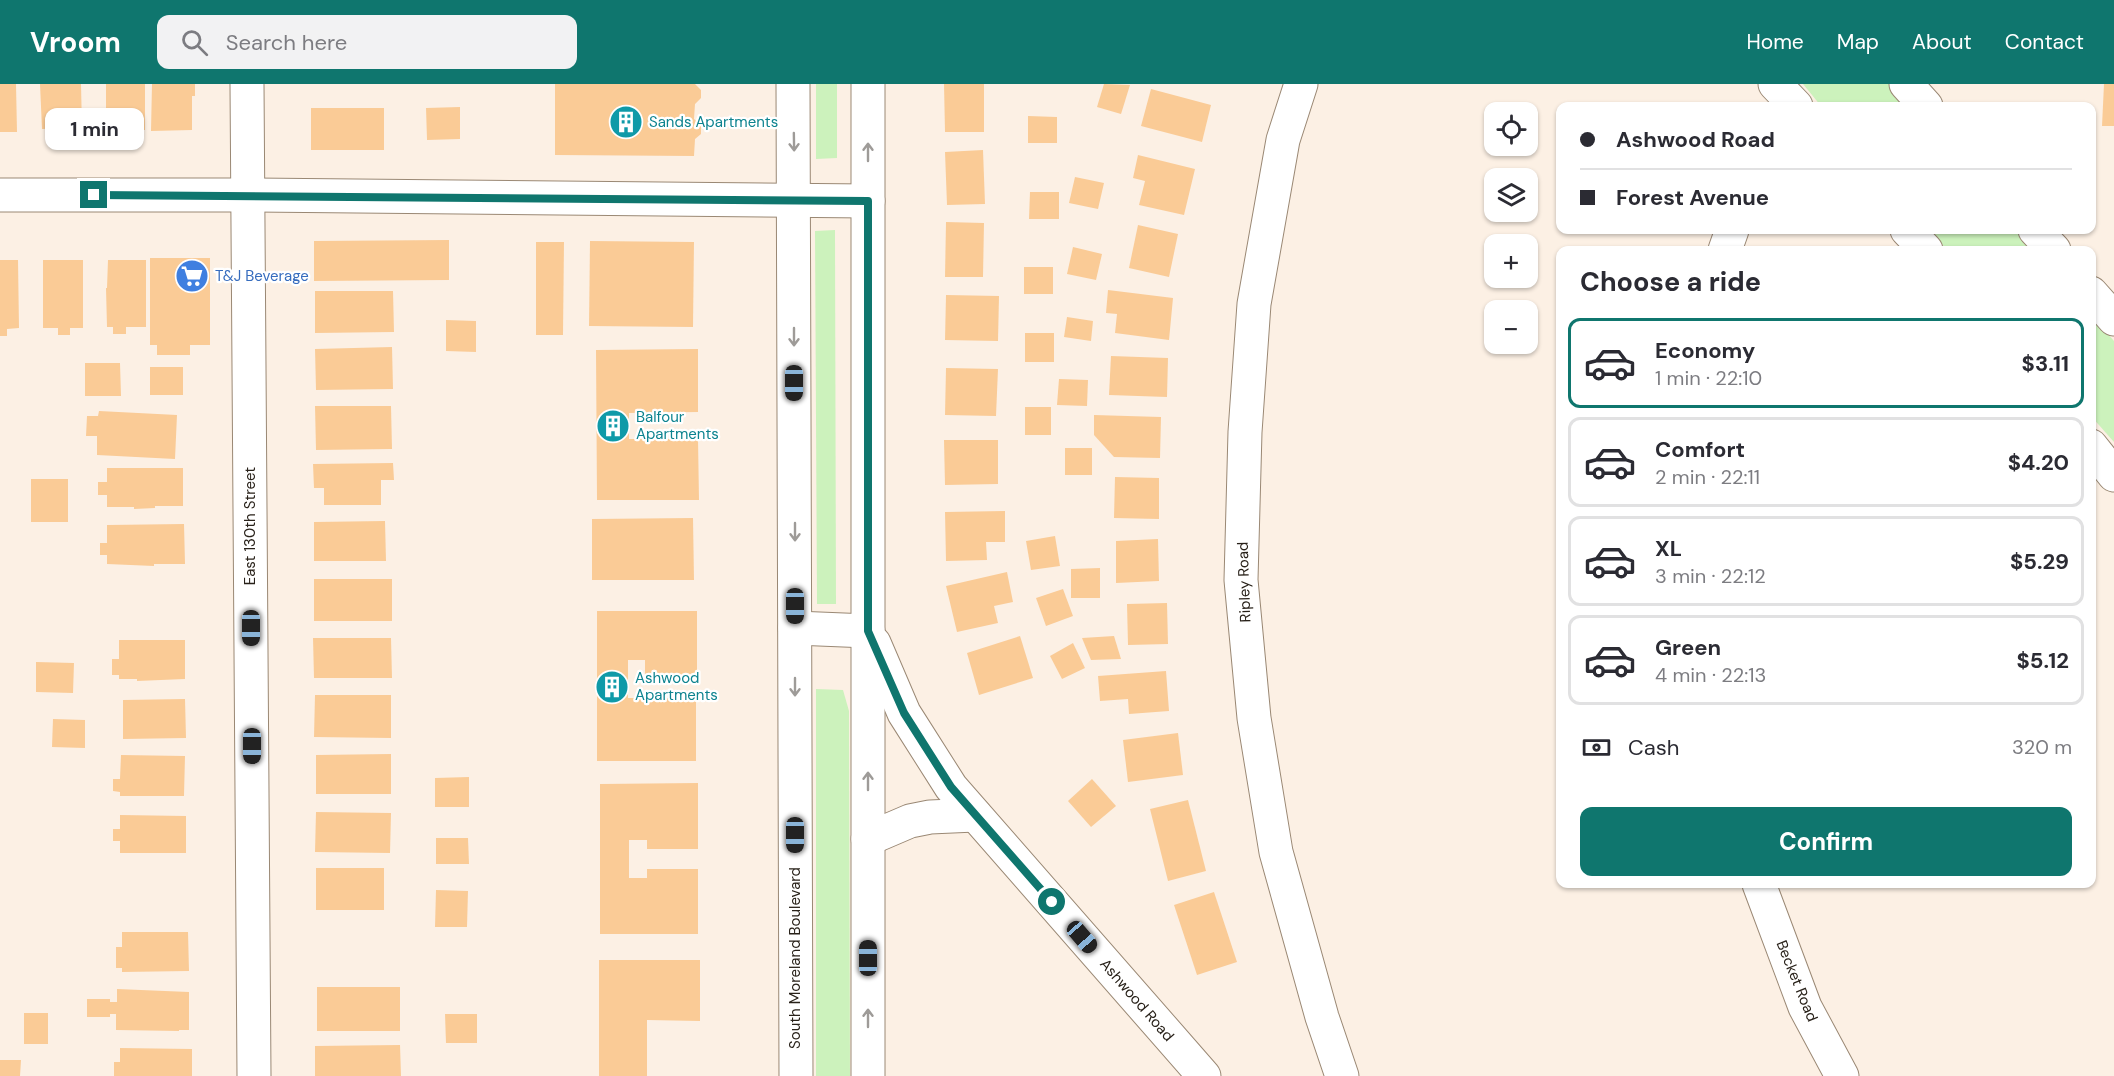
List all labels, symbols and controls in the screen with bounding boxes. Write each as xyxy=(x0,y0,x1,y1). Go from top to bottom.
search box xyxy=(157,15,577,69)
text: Vroom xyxy=(30,24,121,61)
icon: search xyxy=(178,26,211,59)
text: Search here xyxy=(226,28,347,57)
text: Home xyxy=(1746,28,1804,56)
text: Map xyxy=(1837,28,1879,56)
text: About xyxy=(1912,28,1972,56)
text: Contact xyxy=(2005,28,2084,56)
map controls xyxy=(1484,102,1538,354)
button: locate xyxy=(1484,102,1538,156)
building icon: Sands Apartments xyxy=(608,104,644,140)
callout: 1 min xyxy=(44,108,144,150)
place label: Sands Apartments xyxy=(649,112,778,132)
text: 1 min xyxy=(70,116,119,142)
text: Ashwood Road xyxy=(1616,125,1775,154)
one-way arrow xyxy=(788,132,800,152)
one-way arrow xyxy=(862,143,874,163)
button: layers xyxy=(1484,168,1538,222)
route end xyxy=(80,181,107,208)
text: Forest Avenue xyxy=(1616,183,1769,212)
button: + xyxy=(1484,234,1538,288)
supermarket icon: T&J Beverage xyxy=(174,258,210,294)
text: Choose a ride xyxy=(1580,264,1761,299)
place label: T&J Beverage xyxy=(215,266,309,286)
button: − xyxy=(1484,300,1538,354)
one-way arrow xyxy=(788,327,800,347)
icon: car xyxy=(1583,336,1637,390)
text: Economy xyxy=(1655,336,1755,365)
text: $3.11 xyxy=(2022,349,2069,378)
car xyxy=(785,365,803,401)
text: 1 min · 22:10 xyxy=(1655,365,1762,391)
place label: Balfour Apartments xyxy=(636,407,719,444)
building icon: Balfour Apartments xyxy=(595,408,631,444)
icon: car xyxy=(1583,435,1637,489)
text: Comfort xyxy=(1655,435,1745,464)
text: $4.20 xyxy=(2008,448,2069,477)
text: 2 min · 22:11 xyxy=(1655,464,1760,490)
street label: East 130th Street xyxy=(240,467,260,585)
one-way arrow xyxy=(789,522,801,542)
icon: car xyxy=(1583,534,1637,588)
text: XL xyxy=(1655,534,1682,563)
street label: Ripley Road xyxy=(1233,541,1255,623)
text: $5.29 xyxy=(2010,547,2069,576)
text: 3 min · 22:12 xyxy=(1655,563,1766,589)
car xyxy=(786,588,804,624)
car xyxy=(242,610,260,646)
icon: car xyxy=(1583,633,1637,687)
text: Green xyxy=(1655,633,1721,662)
text: $5.12 xyxy=(2017,646,2069,675)
text: 4 min · 22:13 xyxy=(1655,662,1766,688)
place label: Ashwood Apartments xyxy=(635,668,718,705)
building icon: Ashwood Apartments xyxy=(594,669,630,705)
one-way arrow xyxy=(789,676,801,696)
car xyxy=(243,728,261,764)
icon: cash xyxy=(1580,731,1613,764)
text: Cash xyxy=(1628,733,1679,762)
text: 320 m xyxy=(2012,734,2072,760)
one-way arrow xyxy=(862,771,874,791)
button: Confirm xyxy=(1580,807,2072,876)
car xyxy=(786,817,804,853)
street label: South Moreland Boulevard xyxy=(785,867,805,1049)
route start xyxy=(1038,888,1065,915)
car xyxy=(1063,918,1101,956)
street label: Becket Road xyxy=(1772,937,1822,1025)
car xyxy=(859,940,877,976)
street label: Ashwood Road xyxy=(1096,954,1178,1046)
one-way arrow xyxy=(862,1008,874,1028)

